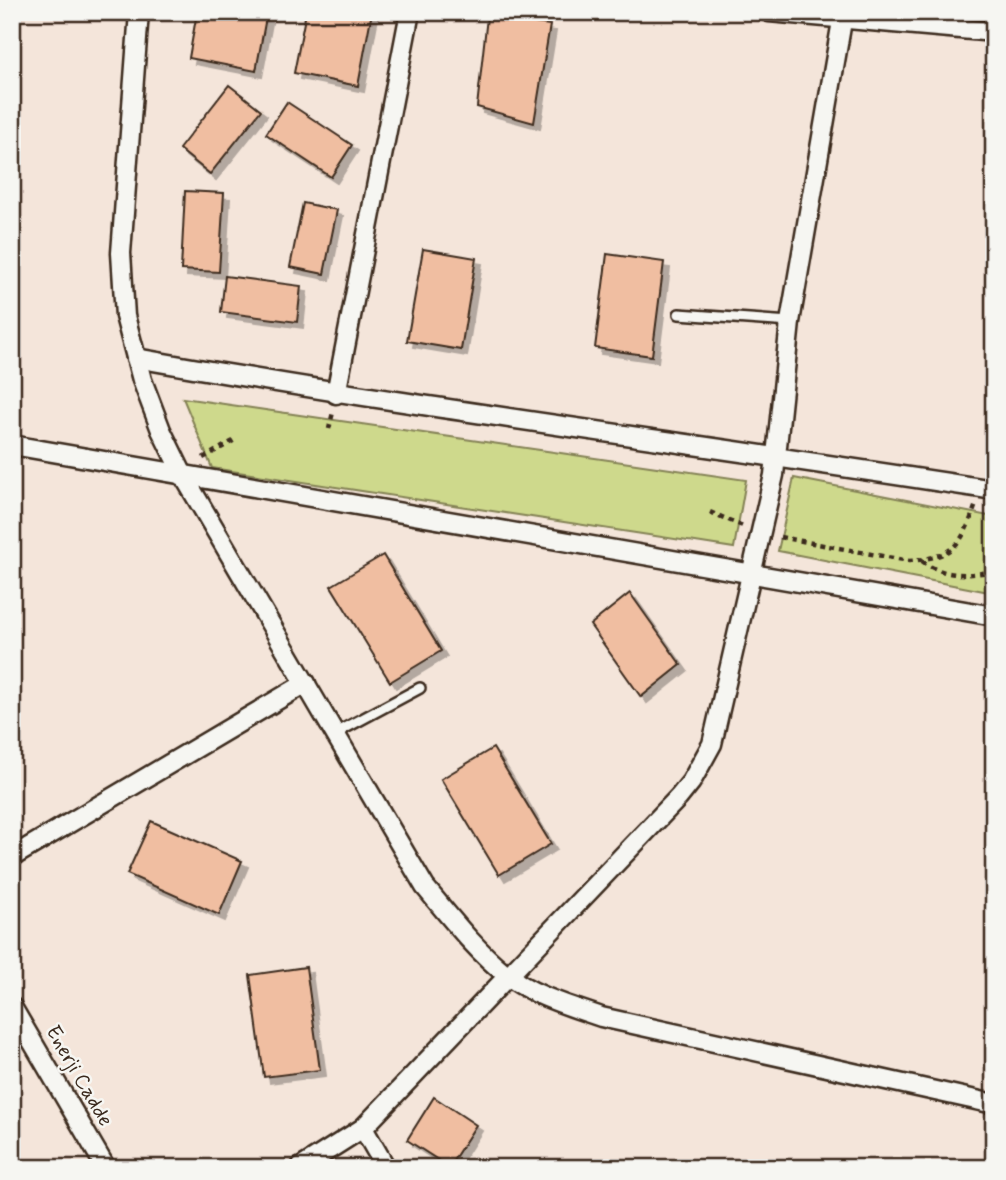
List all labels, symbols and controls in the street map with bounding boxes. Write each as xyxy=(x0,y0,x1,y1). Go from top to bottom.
street label: Enerji Cadde xyxy=(39,1020,119,1132)

